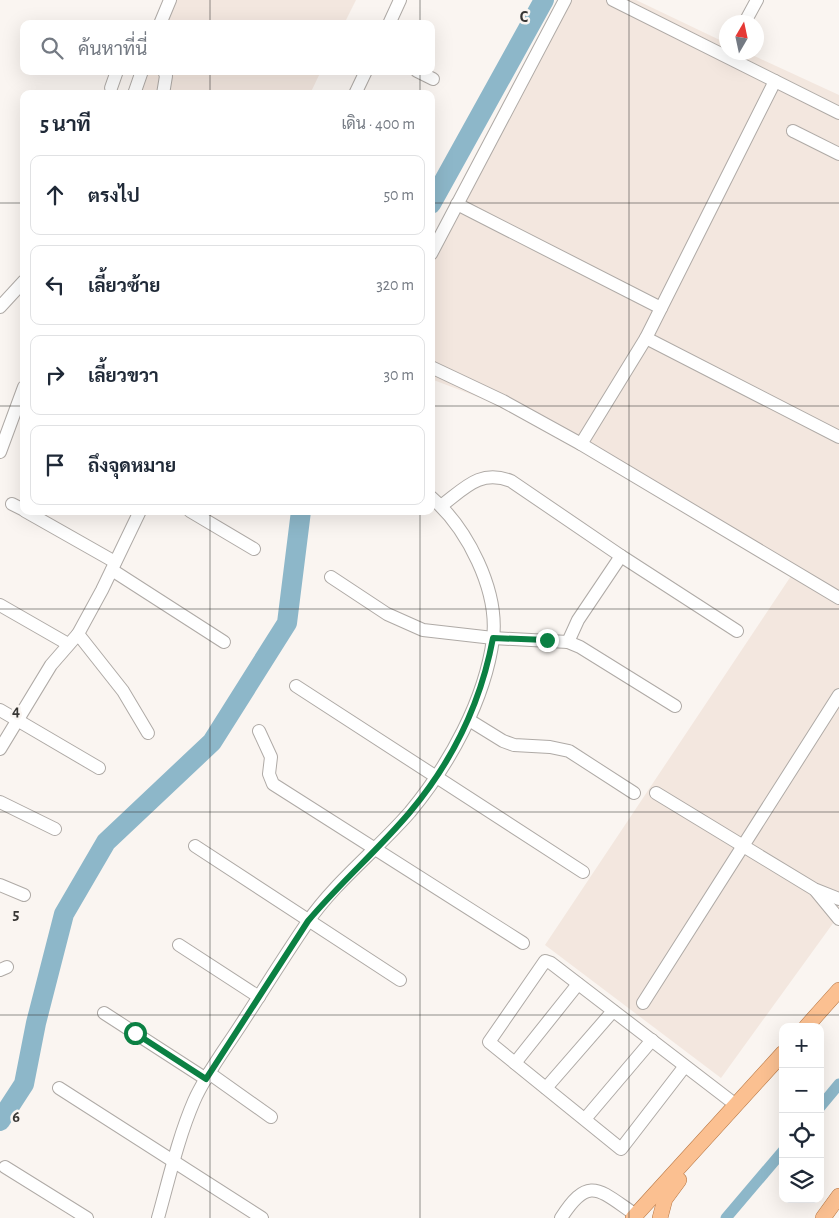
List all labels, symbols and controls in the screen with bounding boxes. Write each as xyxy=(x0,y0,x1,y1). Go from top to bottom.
text: C xyxy=(520,9,529,25)
north arrow xyxy=(719,15,764,60)
search box xyxy=(20,20,435,75)
icon: search xyxy=(38,34,66,62)
text: ค้นหาที่นี่ xyxy=(78,40,147,59)
text: 5 นาที xyxy=(40,114,91,135)
text: เดิน · 400 m xyxy=(341,116,415,132)
icon: ahead xyxy=(41,181,69,209)
text: ตรงไป xyxy=(88,187,140,206)
text: 50 m xyxy=(383,187,414,203)
icon: left xyxy=(41,271,69,299)
text: เลี้ยวซ้าย xyxy=(88,277,160,296)
text: 320 m xyxy=(376,277,414,293)
icon: right xyxy=(41,361,69,389)
text: เลี้ยวขวา xyxy=(88,367,159,386)
text: 30 m xyxy=(384,367,414,383)
icon: arrive xyxy=(41,451,69,479)
text: ถึงจุดหมาย xyxy=(88,457,176,476)
route end xyxy=(536,629,559,652)
text: 4 xyxy=(12,703,20,719)
text: 5 xyxy=(13,906,20,922)
route start xyxy=(124,1022,147,1045)
map controls xyxy=(779,1023,824,1203)
button: + xyxy=(779,1023,824,1068)
button: − xyxy=(779,1068,824,1113)
text: 6 xyxy=(12,1109,20,1125)
button: locate xyxy=(779,1113,824,1158)
button: layers xyxy=(779,1158,824,1203)

